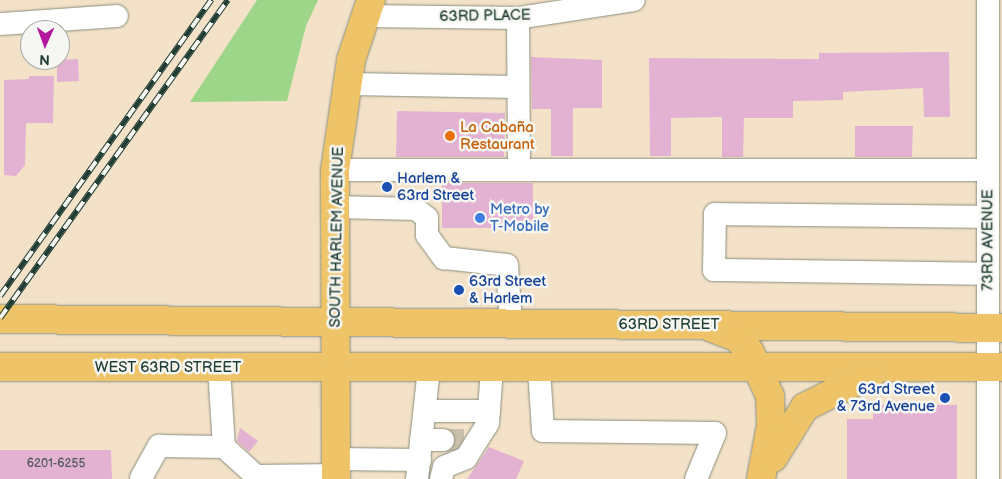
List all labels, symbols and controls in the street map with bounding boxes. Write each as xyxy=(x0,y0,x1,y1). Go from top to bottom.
street label: 63RD PLACE xyxy=(439,6,531,26)
north arrow xyxy=(20,20,70,70)
text: N xyxy=(39,51,50,68)
place label: La Cabaña Restaurant xyxy=(460,118,535,153)
marker: La Cabaña Restaurant xyxy=(444,130,456,142)
street label: SOUTH HARLEM AVENUE xyxy=(326,146,348,328)
place label: Harlem & 63rd Street xyxy=(397,169,474,204)
marker: Harlem & 63rd Street xyxy=(381,181,393,193)
street label: 73RD AVENUE xyxy=(979,189,997,291)
place label: Metro by T-Mobile xyxy=(490,200,549,235)
marker: Metro by T-Mobile xyxy=(474,212,486,224)
place label: 63rd Street & Harlem xyxy=(469,272,546,307)
marker: 63rd Street & Harlem xyxy=(453,284,465,296)
street label: 63RD STREET xyxy=(618,316,720,334)
street label: WEST 63RD STREET xyxy=(95,359,241,377)
place label: 63rd Street & 73rd Avenue xyxy=(836,380,935,415)
marker: 63rd Street & 73rd Avenue xyxy=(939,392,951,404)
house number: 6201-6255 xyxy=(27,457,85,471)

